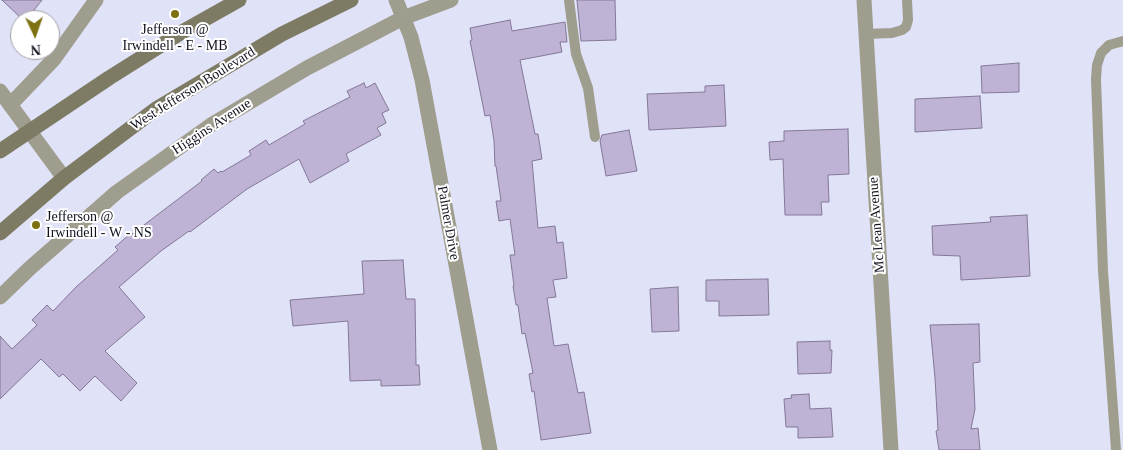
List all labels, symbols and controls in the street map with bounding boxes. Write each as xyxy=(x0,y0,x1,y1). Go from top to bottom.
marker: Jefferson @ Irwindell - E - MB xyxy=(169,8,181,20)
north arrow xyxy=(10,10,60,60)
place label: Jefferson @ Irwindell - E - MB xyxy=(123,22,227,54)
text: N xyxy=(30,42,41,57)
street label: West Jefferson Boulevard xyxy=(127,44,259,134)
street label: Higgins Avenue xyxy=(170,95,254,159)
street label: Mc Lean Avenue xyxy=(865,176,889,274)
street label: Palmer Drive xyxy=(433,185,463,261)
place label: Jefferson @ Irwindell - W - NS xyxy=(46,209,152,242)
marker: Jefferson @ Irwindell - W - NS xyxy=(30,219,42,231)

